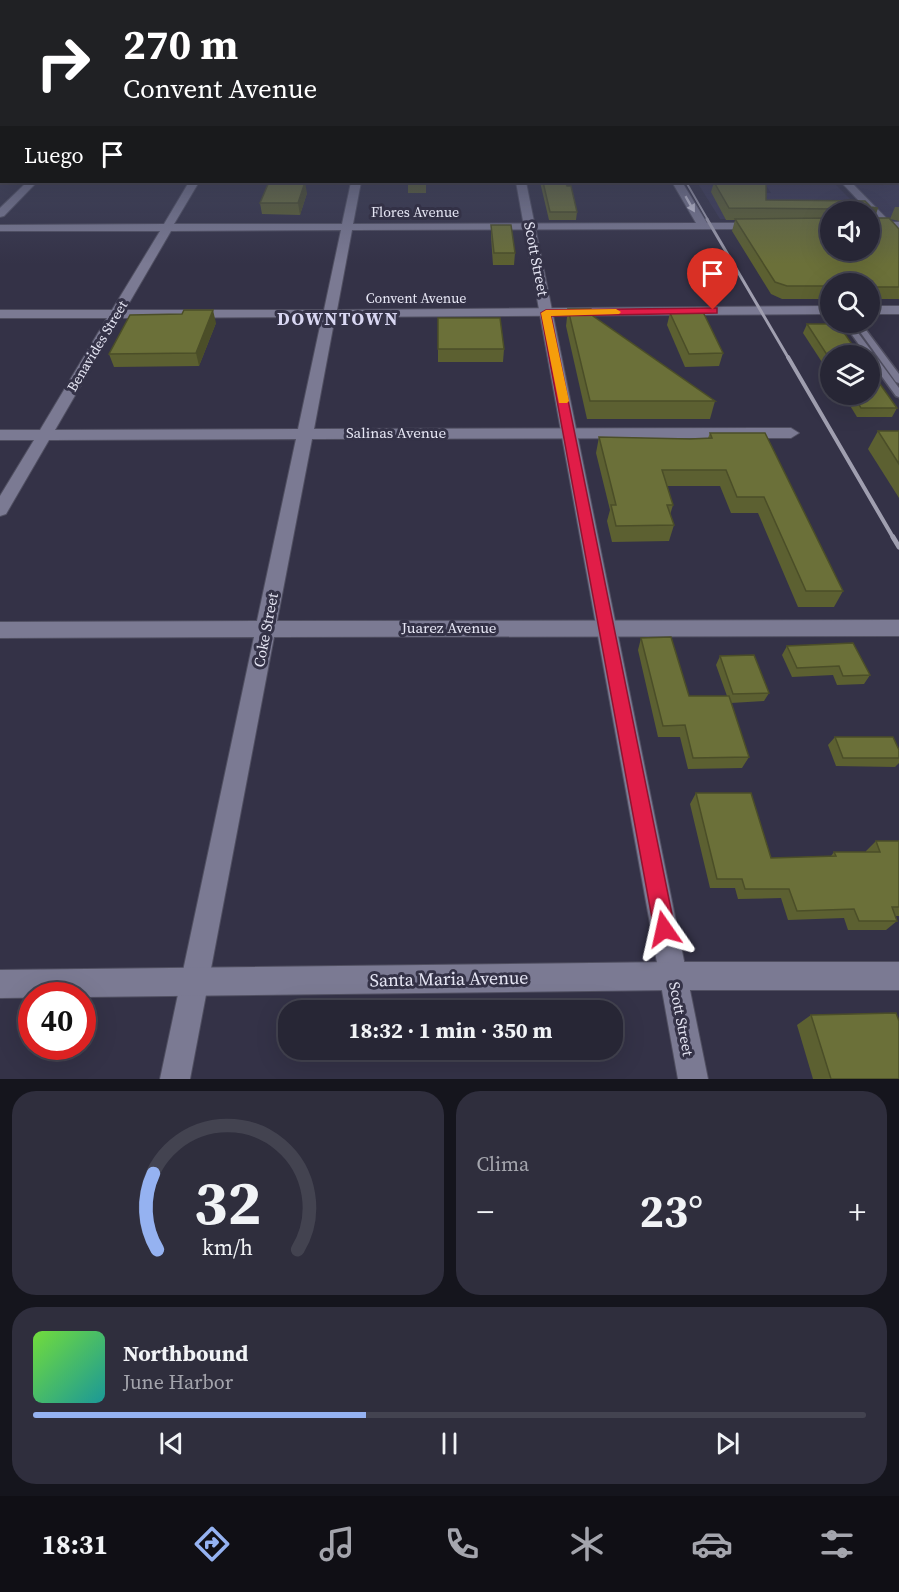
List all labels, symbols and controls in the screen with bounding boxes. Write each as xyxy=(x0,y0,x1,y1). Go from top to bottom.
text: 270 m xyxy=(123,15,238,73)
icon: right xyxy=(24,24,102,102)
text: Convent Avenue xyxy=(123,70,317,107)
icon: arrive xyxy=(96,138,129,171)
text: Luego xyxy=(24,140,84,170)
one-way arrow xyxy=(685,196,695,213)
map controls xyxy=(820,201,880,405)
button: sound xyxy=(820,201,880,261)
street label: Flores Avenue xyxy=(371,202,459,222)
street label: Scott Street xyxy=(519,220,554,298)
pin xyxy=(687,248,738,310)
icon: arrive xyxy=(696,257,729,290)
button: search xyxy=(820,273,880,333)
street label: Convent Avenue xyxy=(366,288,466,308)
street label: Benavides Street xyxy=(62,296,132,395)
district label: DOWNTOWN xyxy=(277,306,399,331)
button: layers xyxy=(820,345,880,405)
street label: Salinas Avenue xyxy=(346,422,446,443)
street label: Coke Street xyxy=(248,591,283,669)
street label: Juarez Avenue xyxy=(401,617,497,638)
position arrow xyxy=(632,897,696,961)
street label: Santa Maria Avenue xyxy=(369,965,529,992)
street label: Scott Street xyxy=(664,980,699,1058)
speed limit sign: 40 xyxy=(18,982,96,1060)
text: 18:32 · 1 min · 350 m xyxy=(349,1015,552,1045)
text: Clima xyxy=(477,1150,529,1178)
text: 32 xyxy=(194,1159,262,1245)
text: 23° xyxy=(639,1180,703,1242)
text: − xyxy=(477,1189,494,1234)
text: + xyxy=(848,1189,866,1234)
text: km/h xyxy=(202,1233,253,1262)
text: Northbound xyxy=(123,1338,248,1368)
text: June Harbor xyxy=(123,1368,233,1396)
icon: previous xyxy=(155,1427,188,1460)
icon: pause xyxy=(433,1427,466,1460)
icon: next xyxy=(711,1427,744,1460)
icon: directions xyxy=(191,1523,233,1565)
icon: music xyxy=(316,1523,358,1565)
icon: phone xyxy=(441,1523,483,1565)
icon: climate xyxy=(566,1523,608,1565)
icon: car xyxy=(691,1523,733,1565)
icon: filters xyxy=(816,1523,858,1565)
text: 18:31 xyxy=(41,1526,108,1563)

